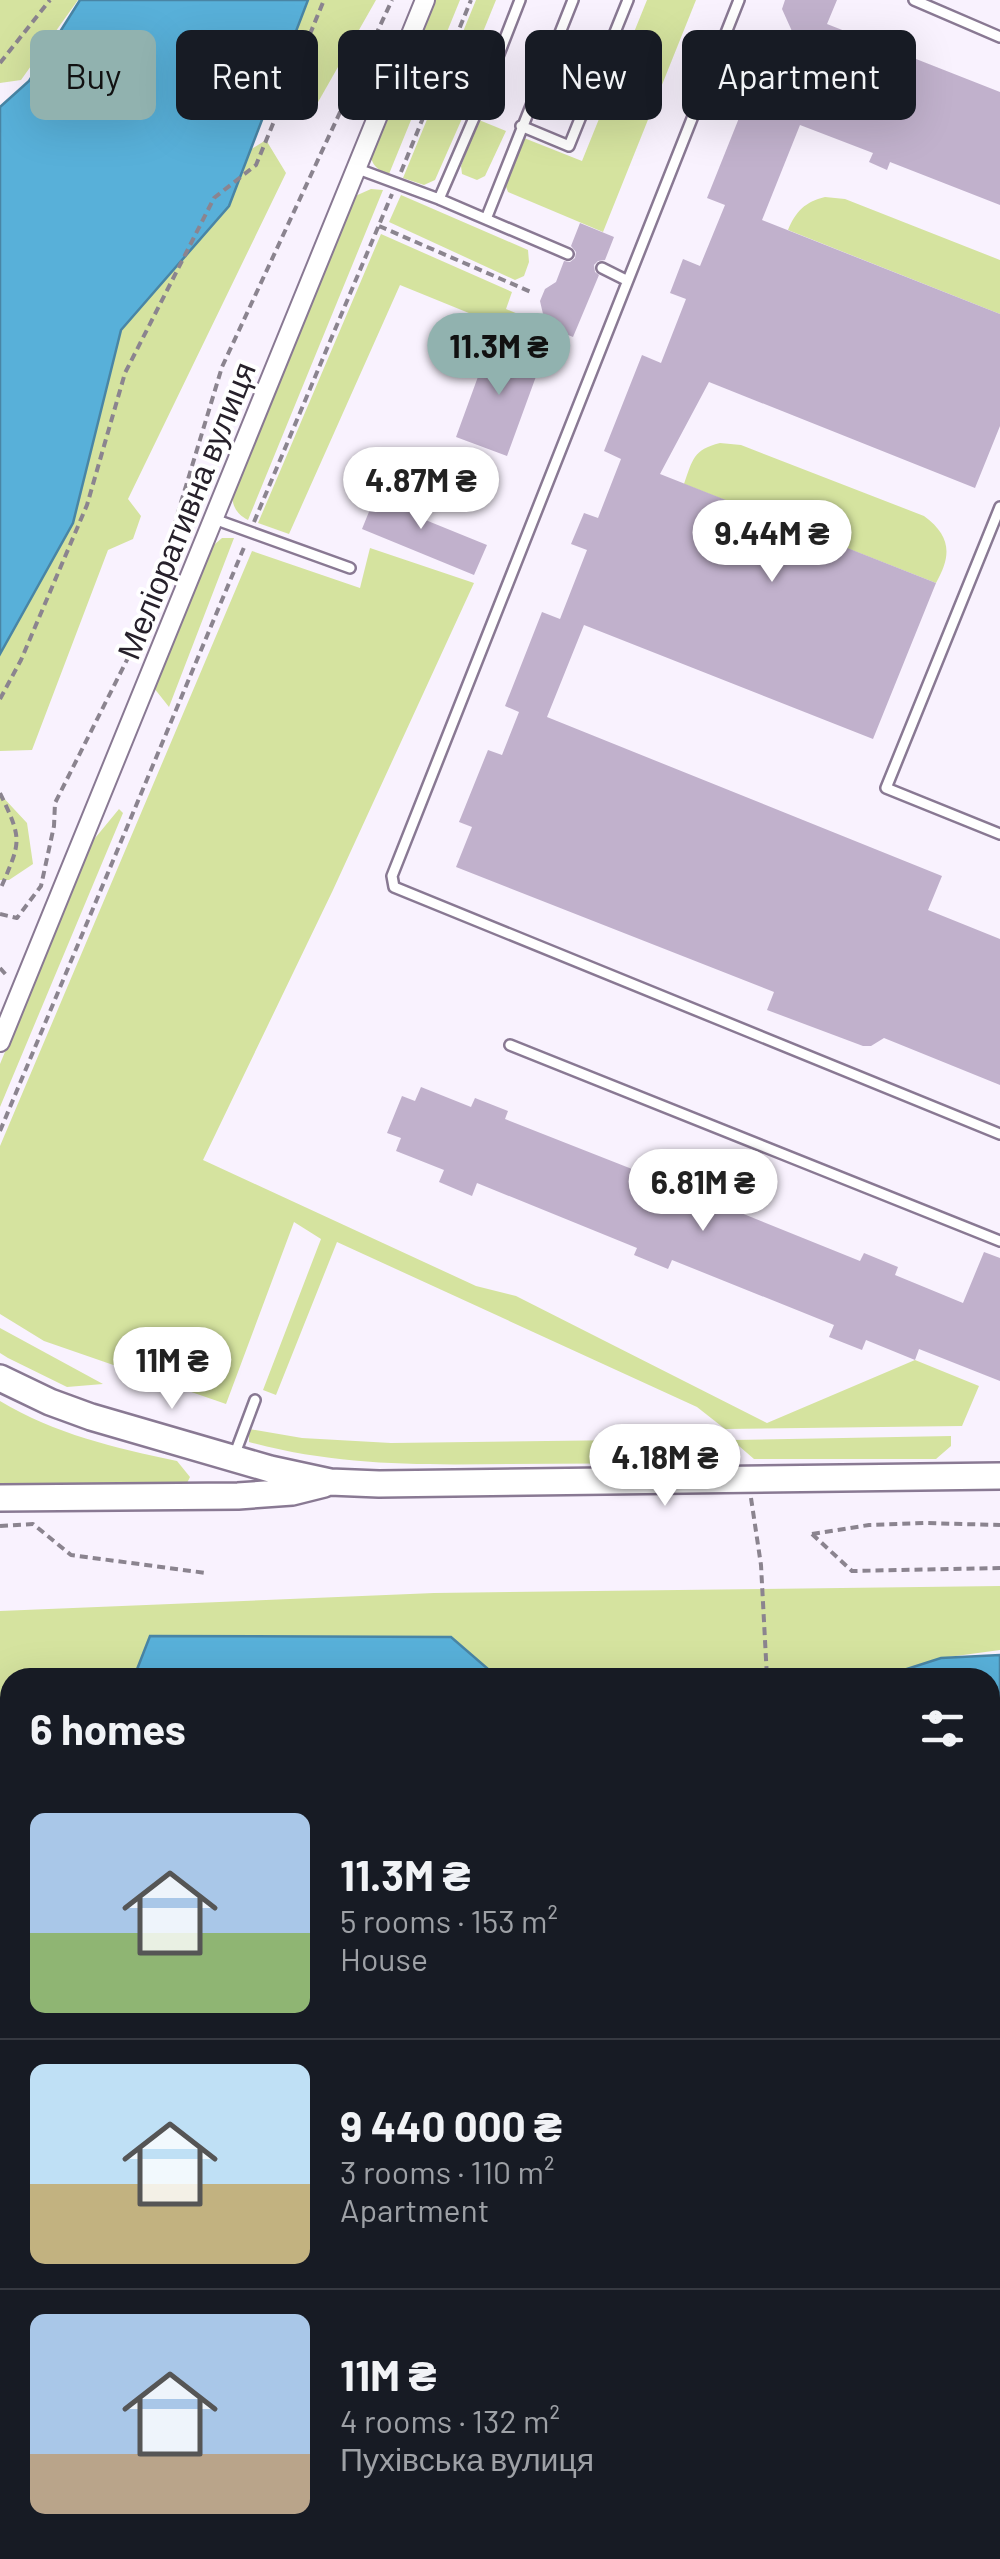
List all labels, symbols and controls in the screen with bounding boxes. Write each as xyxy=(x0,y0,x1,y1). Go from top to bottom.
chip: Buy xyxy=(30,30,156,120)
chip: Rent xyxy=(176,30,318,120)
chip: Filters xyxy=(338,30,505,120)
chip: New xyxy=(525,30,662,120)
chip: Apartment xyxy=(682,30,916,120)
pin: 11.3M ₴ xyxy=(407,313,591,398)
text: 11.3M ₴ xyxy=(449,326,549,364)
street label: Меліоративна вулиця xyxy=(108,356,263,665)
pin: 4.87M ₴ xyxy=(329,447,513,532)
text: 4.87M ₴ xyxy=(365,460,477,498)
pin: 9.44M ₴ xyxy=(680,500,864,585)
text: 9.44M ₴ xyxy=(715,513,829,551)
pin: 6.81M ₴ xyxy=(611,1149,795,1234)
text: 6.81M ₴ xyxy=(651,1162,755,1200)
pin: 11M ₴ xyxy=(102,1327,242,1412)
text: 11M ₴ xyxy=(135,1340,209,1378)
pin: 4.18M ₴ xyxy=(573,1424,757,1509)
text: 4.18M ₴ xyxy=(611,1437,719,1475)
icon: filters xyxy=(915,1701,970,1756)
text: 6 homes xyxy=(30,1703,186,1753)
text: 11.3M ₴ xyxy=(340,1849,471,1899)
icon: home xyxy=(110,1853,230,1973)
text: 5 rooms · 153 m² xyxy=(340,1901,558,1939)
text: House xyxy=(340,1939,428,1977)
text: 9 440 000 ₴ xyxy=(340,2100,562,2150)
icon: home xyxy=(110,2104,230,2224)
text: 3 rooms · 110 m² xyxy=(340,2152,555,2190)
text: Apartment xyxy=(340,2190,489,2228)
text: 11M ₴ xyxy=(340,2349,436,2399)
icon: home xyxy=(110,2354,230,2474)
text: 4 rooms · 132 m² xyxy=(340,2401,560,2439)
text: Пухівська вулиця xyxy=(340,2439,594,2477)

